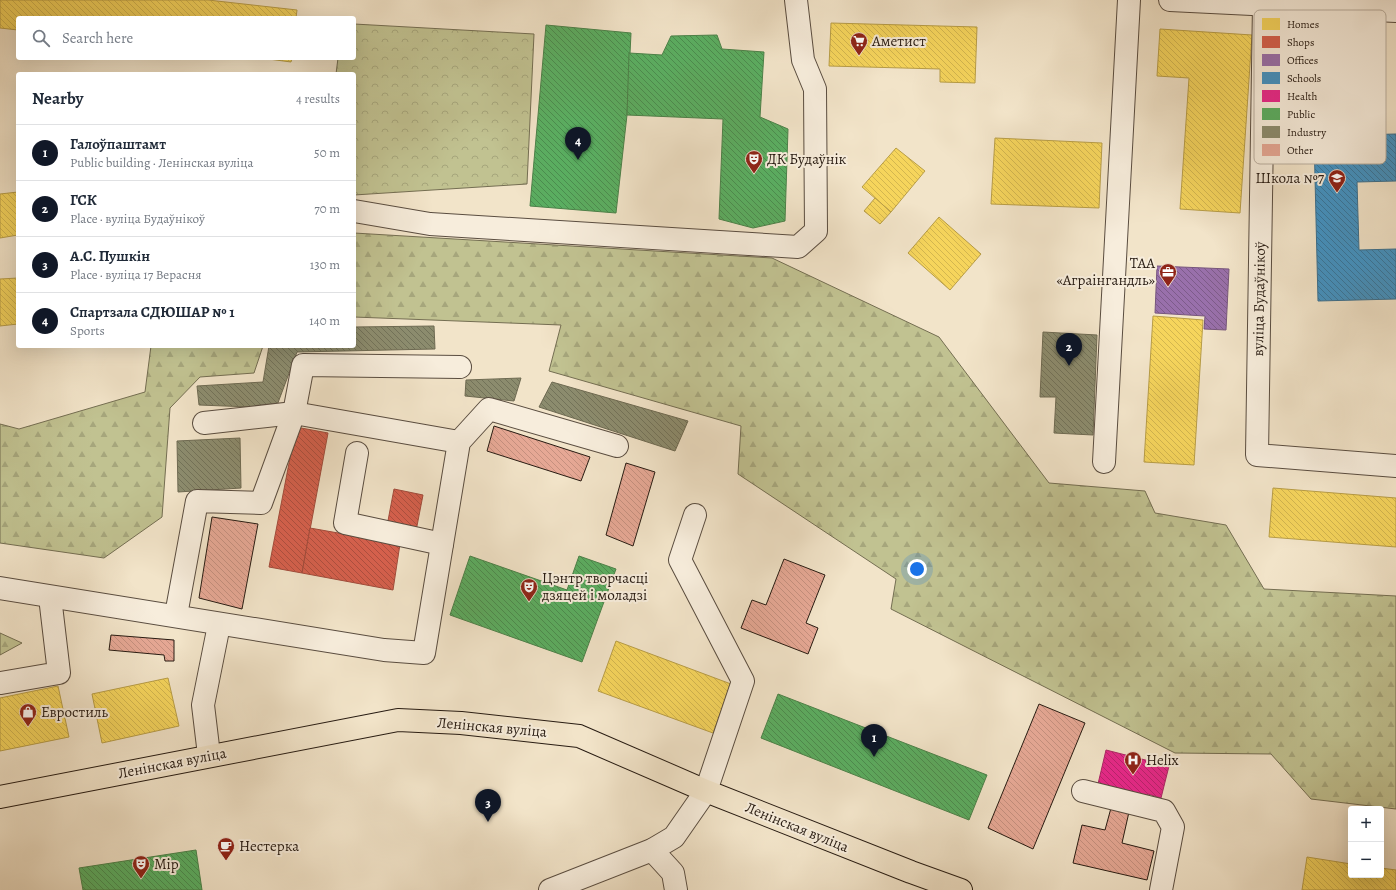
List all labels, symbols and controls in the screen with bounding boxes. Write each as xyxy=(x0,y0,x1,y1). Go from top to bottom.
legend xyxy=(1254,10,1386,164)
search box xyxy=(16,16,356,60)
text: Homes xyxy=(1287,17,1319,32)
icon: search xyxy=(30,27,52,49)
text: Search here xyxy=(62,28,133,48)
supermarket icon: Аметист xyxy=(849,31,869,56)
place label: Аметист xyxy=(871,31,926,51)
text: Shops xyxy=(1287,35,1314,50)
text: Offices xyxy=(1287,53,1318,68)
text: Schools xyxy=(1287,71,1321,86)
text: Nearby xyxy=(32,87,83,110)
text: Health xyxy=(1287,89,1317,104)
text: 4 results xyxy=(296,90,340,107)
text: Public xyxy=(1287,107,1315,122)
text: Industry xyxy=(1287,125,1326,140)
pin: 4 xyxy=(565,127,591,160)
text: Галоўпаштамт xyxy=(70,134,166,154)
text: Other xyxy=(1287,143,1313,158)
text: 1 xyxy=(43,144,47,161)
text: 50 m xyxy=(314,144,340,161)
theatre icon: ДК Будаўнік xyxy=(744,149,764,174)
place label: ДК Будаўнік xyxy=(767,149,847,169)
text: Public building · Ленінская вуліца xyxy=(70,154,254,171)
place label: Школа №7 xyxy=(1255,168,1325,188)
school or university icon: Школа №7 xyxy=(1327,168,1347,193)
text: ГСК xyxy=(70,190,97,210)
text: 2 xyxy=(42,200,48,217)
text: 70 m xyxy=(314,200,340,217)
text: Place · вуліца Будаўнікоў xyxy=(70,210,205,227)
street label: вуліца Будаўнікоў xyxy=(1248,241,1270,357)
text: А.С. Пушкін xyxy=(70,246,150,266)
place label: ТАА «Аграінгандль» xyxy=(1056,253,1156,290)
text: 3 xyxy=(42,256,48,273)
text: 130 m xyxy=(310,256,340,273)
office icon: ТАА «Аграінгандль» xyxy=(1158,262,1178,287)
text: Place · вуліца 17 Верасня xyxy=(70,266,202,283)
text: Спартзала СДЮШАР № 1 xyxy=(70,302,235,322)
text: 4 xyxy=(42,312,48,329)
text: 140 m xyxy=(309,312,340,329)
text: Sports xyxy=(70,322,105,339)
pin: 2 xyxy=(1056,333,1082,366)
your location xyxy=(907,559,927,579)
place label: Цэнтр творчасці дзяцей і моладзі xyxy=(541,568,648,605)
theatre icon: Цэнтр творчасці дзяцей і моладзі xyxy=(519,577,539,602)
shop icon: Евростиль xyxy=(18,702,38,727)
place label: Евростиль xyxy=(41,702,108,722)
street label: Ленінская вуліца xyxy=(436,712,548,742)
pin: 1 xyxy=(861,724,887,757)
street label: Ленінская вуліца xyxy=(116,743,228,783)
hospital icon: Helix xyxy=(1123,750,1143,775)
place label: Helix xyxy=(1146,750,1179,770)
pin: 3 xyxy=(475,789,501,822)
street label: Ленінская вуліца xyxy=(742,797,852,857)
map controls xyxy=(1348,806,1384,878)
button: + xyxy=(1348,806,1384,842)
cafe icon: Нестерка xyxy=(216,836,236,861)
place label: Нестерка xyxy=(239,836,299,856)
button: − xyxy=(1348,842,1384,878)
theatre icon: Мір xyxy=(131,854,151,879)
place label: Мір xyxy=(154,854,179,874)

